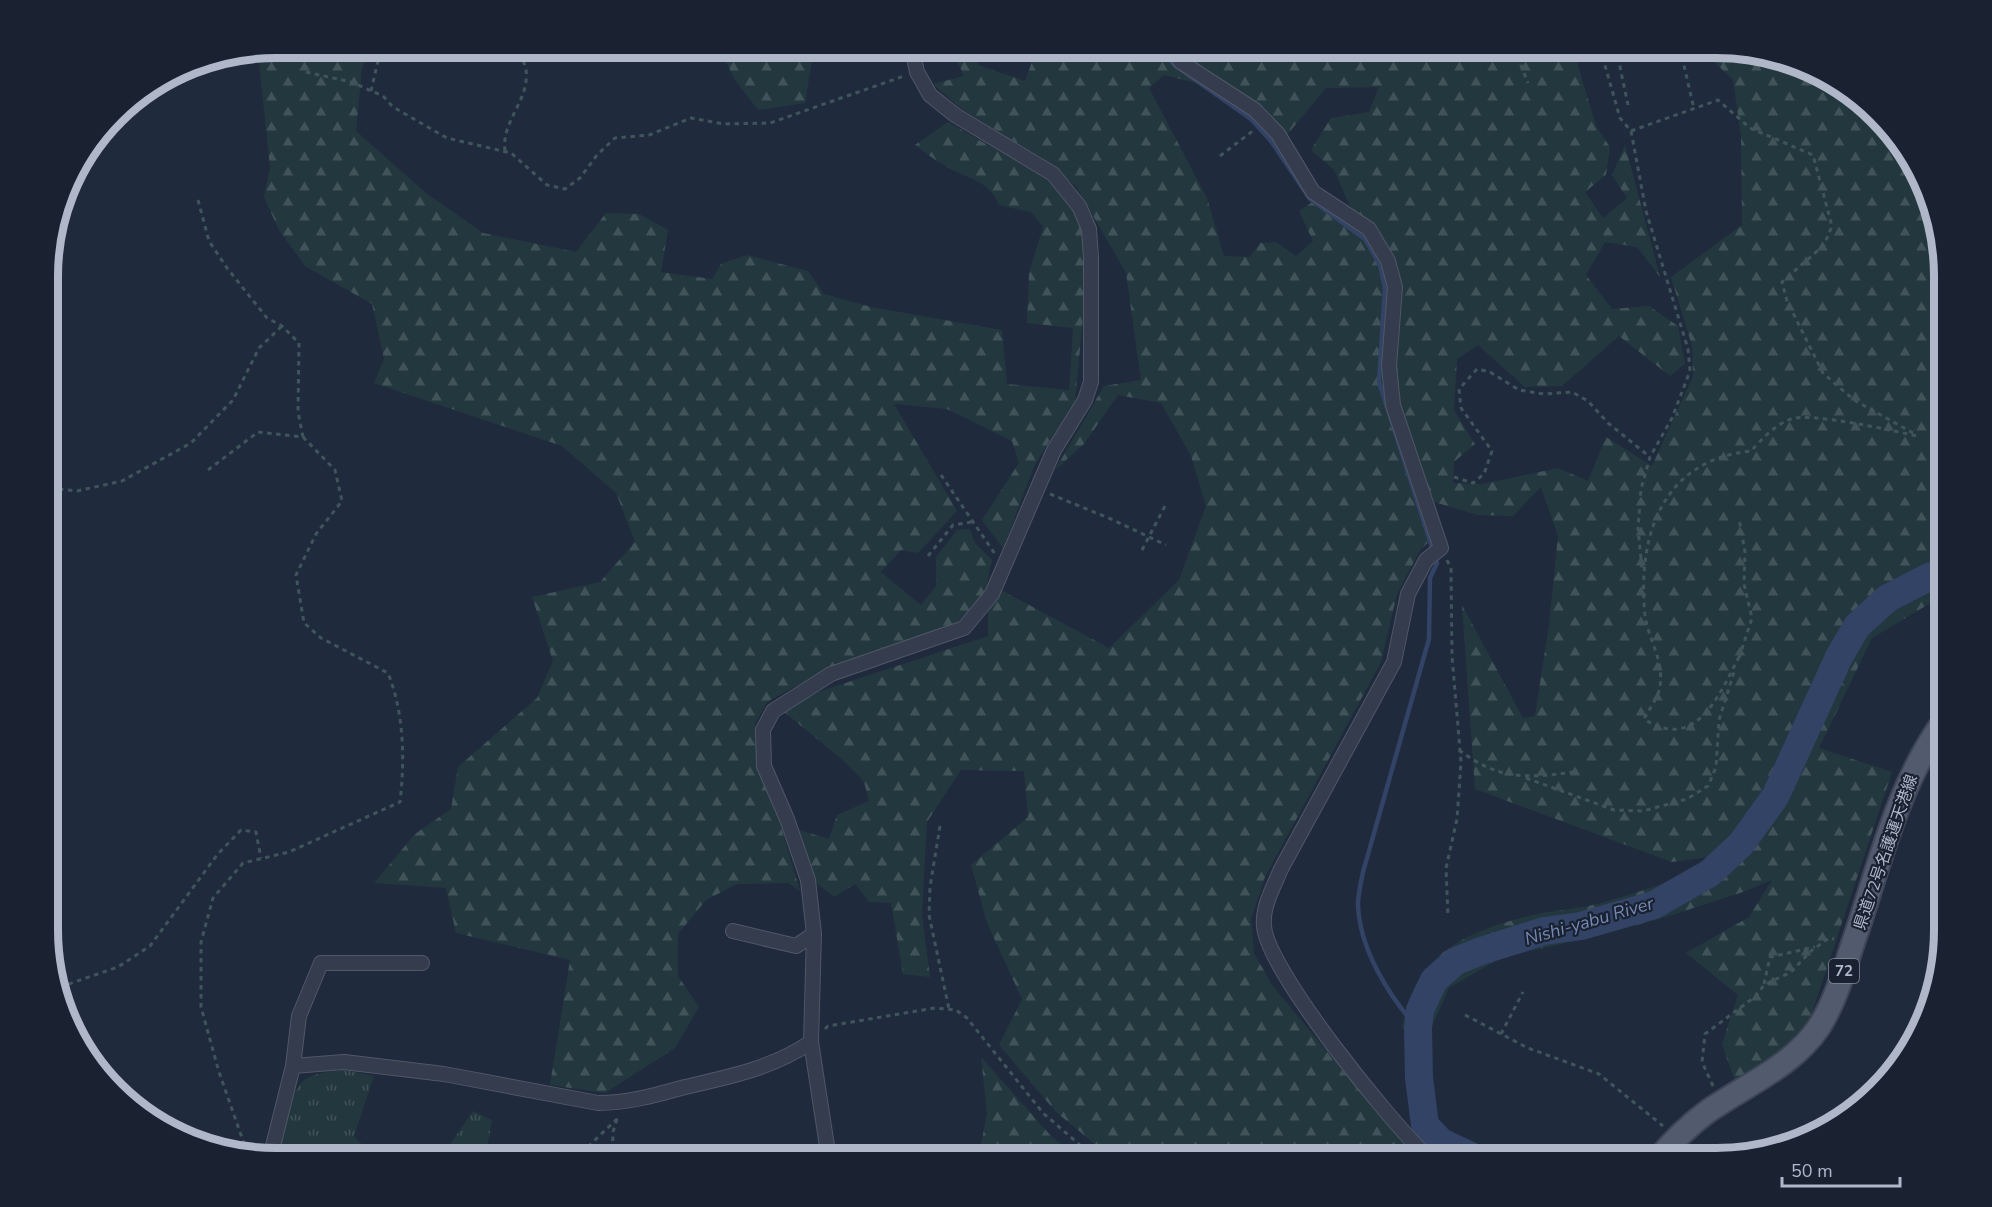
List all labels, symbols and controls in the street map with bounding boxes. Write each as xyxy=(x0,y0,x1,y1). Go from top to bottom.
street label: 県道72号名護運天港線 xyxy=(1849,772,1923,933)
water label: Nishi-yabu River xyxy=(1522,891,1657,951)
road number: 72 xyxy=(1829,959,1859,983)
scale bar xyxy=(1782,1150,1900,1188)
text: 50 m xyxy=(1791,1159,1833,1183)

